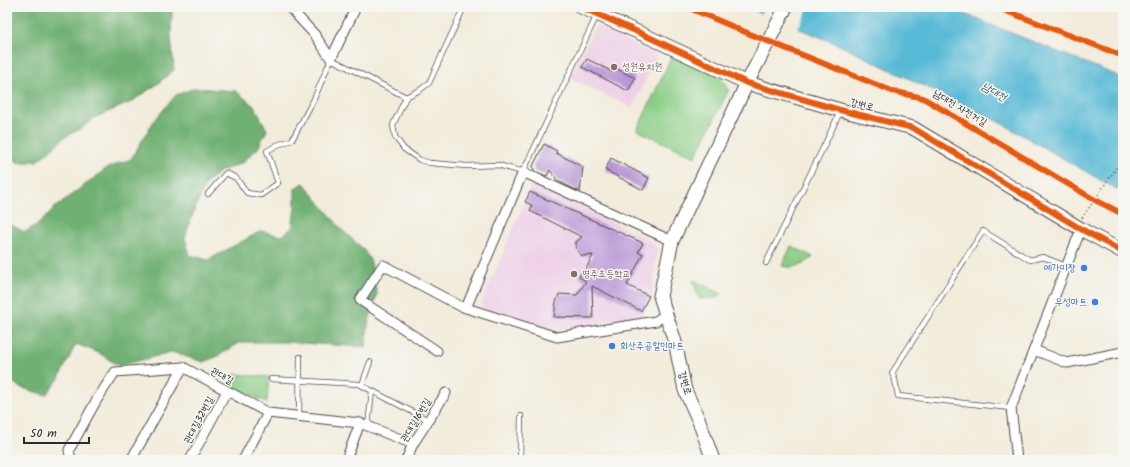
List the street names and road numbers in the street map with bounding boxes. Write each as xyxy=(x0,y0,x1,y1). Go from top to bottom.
street label: 남대천 자전거길 xyxy=(930,86,990,130)
street label: 강변로 xyxy=(848,94,876,116)
street label: 관대길 xyxy=(208,363,236,389)
street label: 강변로 xyxy=(674,369,696,397)
street label: 관대길32번길 xyxy=(180,393,218,447)
street label: 관대길16번길 xyxy=(397,395,435,445)

